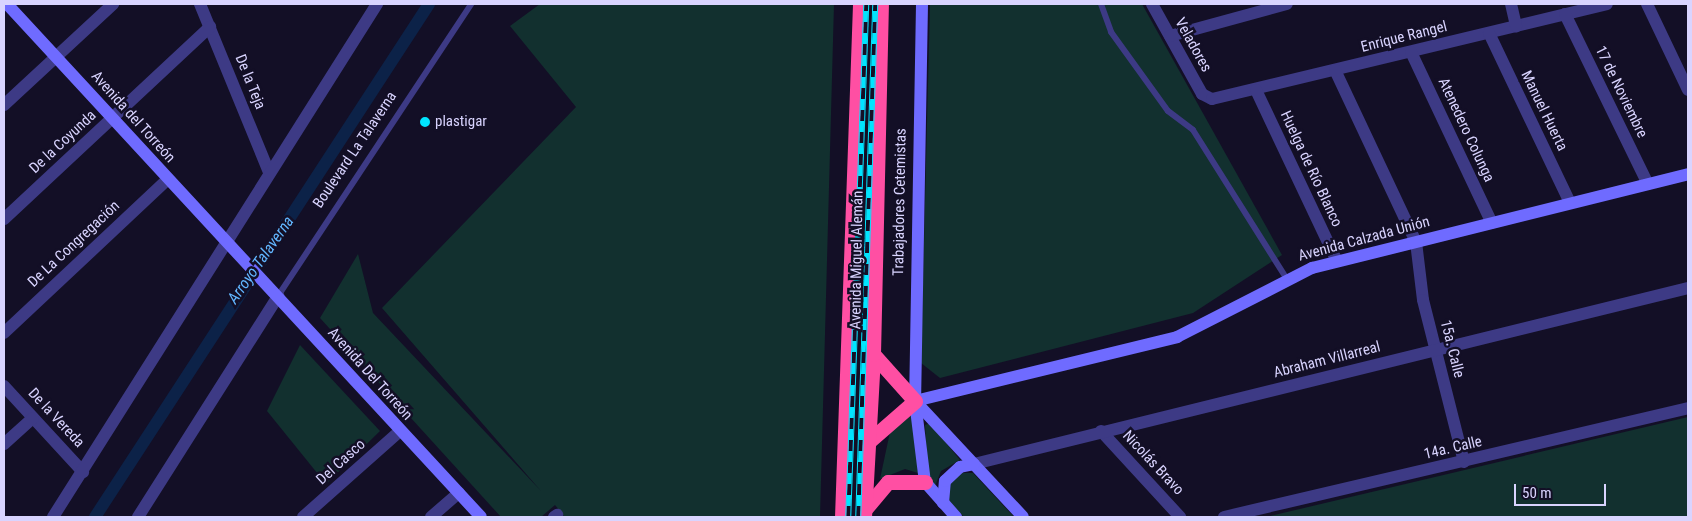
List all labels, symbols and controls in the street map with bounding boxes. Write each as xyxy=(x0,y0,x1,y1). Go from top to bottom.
street label: Veladores xyxy=(1171,15,1215,75)
street label: Enrique Rangel xyxy=(1359,18,1449,56)
street label: 17 de Noviembre xyxy=(1591,43,1651,141)
street label: De la Teja xyxy=(231,52,269,112)
street label: Avenida del Torreón xyxy=(87,67,179,167)
street label: Manuel Huerta xyxy=(1517,68,1571,154)
street label: Atenedero Colunga xyxy=(1434,75,1498,185)
street label: Boulevard La Talaverna xyxy=(309,88,401,212)
street label: De la Coyunda xyxy=(26,107,100,177)
street label: Huelga de Río Blanco xyxy=(1276,108,1346,230)
place label: plastigar xyxy=(435,113,487,131)
marker: plastigar xyxy=(419,116,431,128)
street label: Trabajadores Cetemistas xyxy=(890,128,910,276)
street label: Avenida Miguel Alemán xyxy=(847,191,867,329)
street label: De La Congregación xyxy=(24,197,124,291)
water label: Arroyo Talaverna xyxy=(224,212,298,308)
street label: Avenida Calzada Unión xyxy=(1296,213,1432,265)
street label: 15a. Calle xyxy=(1436,318,1468,380)
street label: Avenida Del Torreón xyxy=(324,324,416,424)
street label: Abraham Villarreal xyxy=(1272,338,1382,382)
street label: De la Vereda xyxy=(24,385,88,451)
street label: Nicolás Bravo xyxy=(1119,427,1187,499)
street label: 14a. Calle xyxy=(1422,433,1484,463)
street label: Del Casco xyxy=(313,435,369,489)
scale bar xyxy=(1517,474,1610,506)
text: 50 m xyxy=(1522,484,1552,502)

